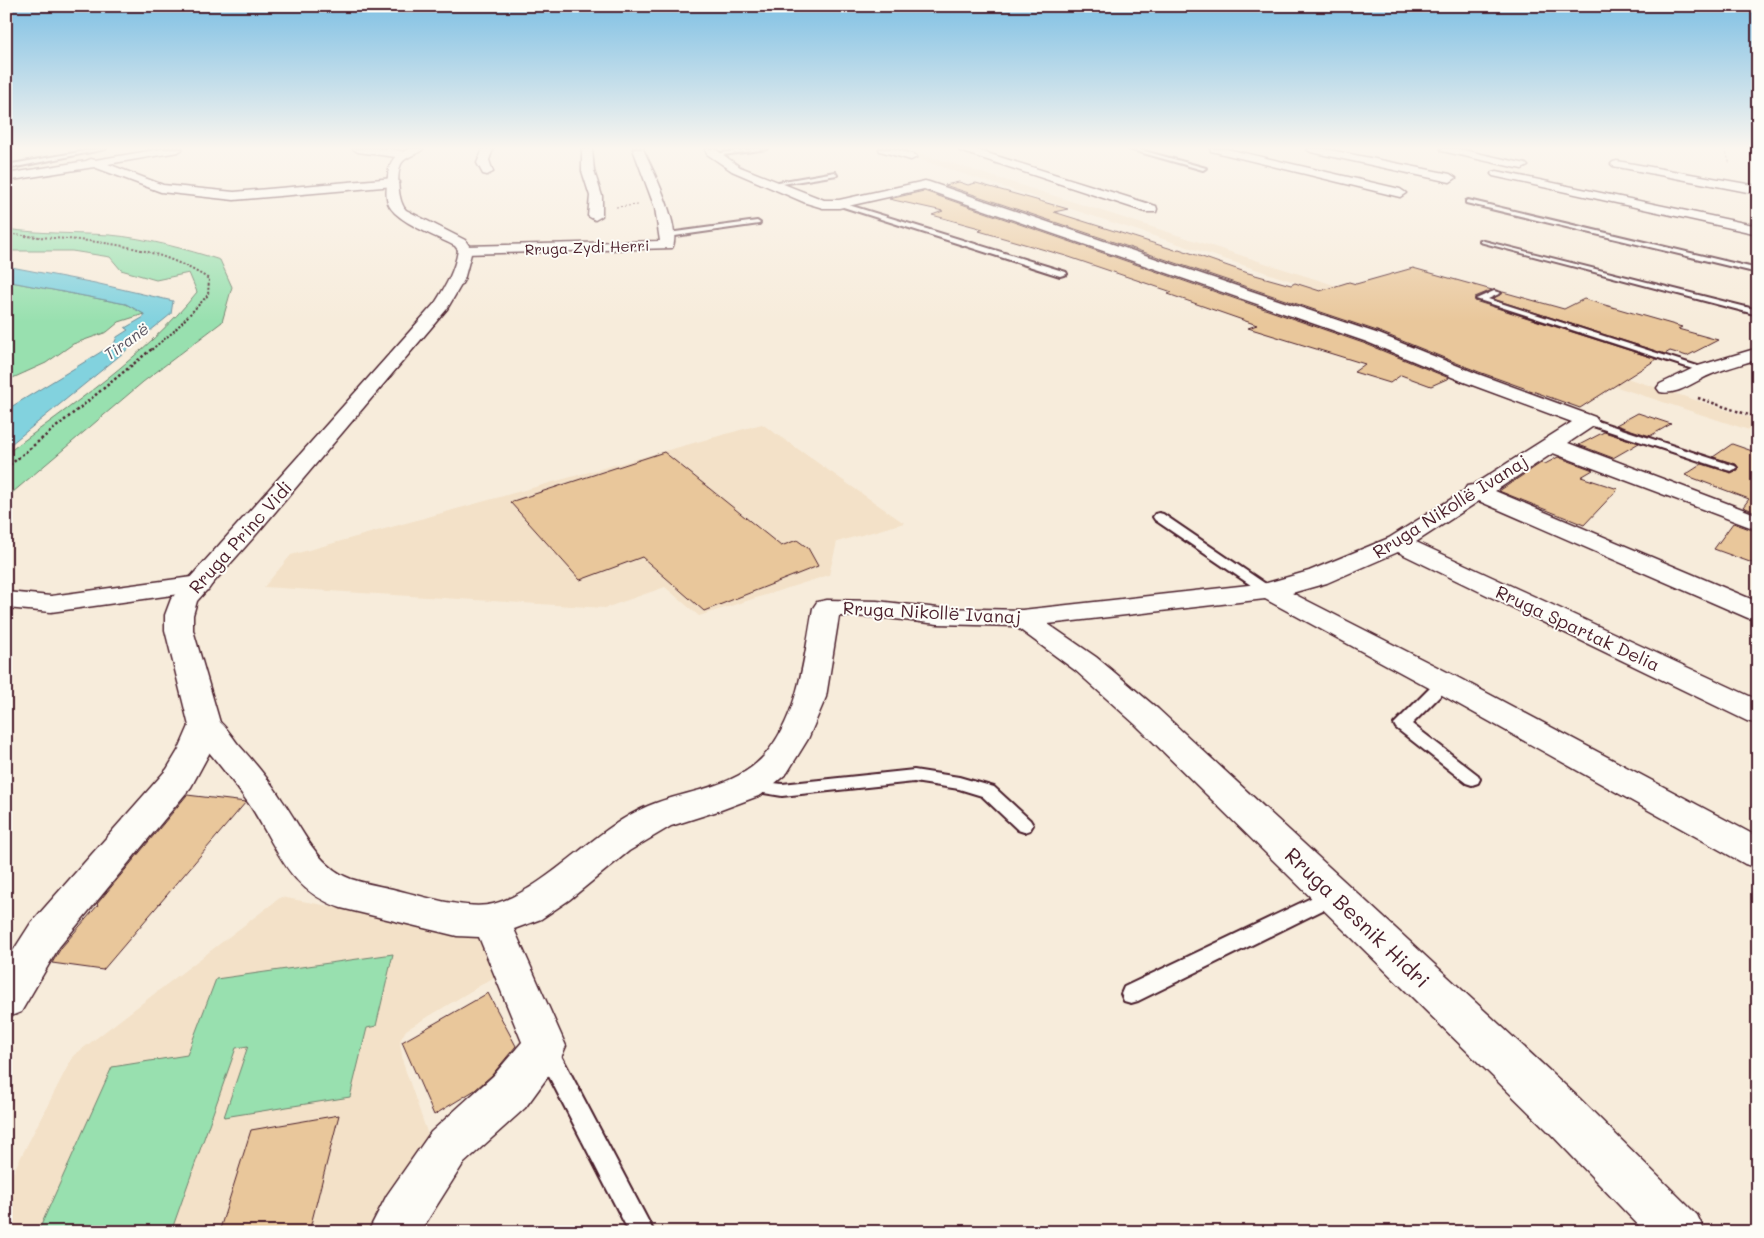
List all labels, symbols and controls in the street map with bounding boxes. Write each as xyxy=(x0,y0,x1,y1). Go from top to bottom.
street label: Rruga Zydi Herri xyxy=(524,235,650,259)
water label: Tiranë xyxy=(99,318,153,364)
street label: Rruga Nikollë Ivanaj xyxy=(1368,448,1532,564)
street label: Rruga Princ Vidi xyxy=(183,476,297,598)
street label: Rruga Spartak Delia xyxy=(1492,579,1664,677)
street label: Rruga Nikollë Ivanaj xyxy=(842,595,1022,629)
street label: Rruga Besnik Hidri xyxy=(1280,841,1436,993)

